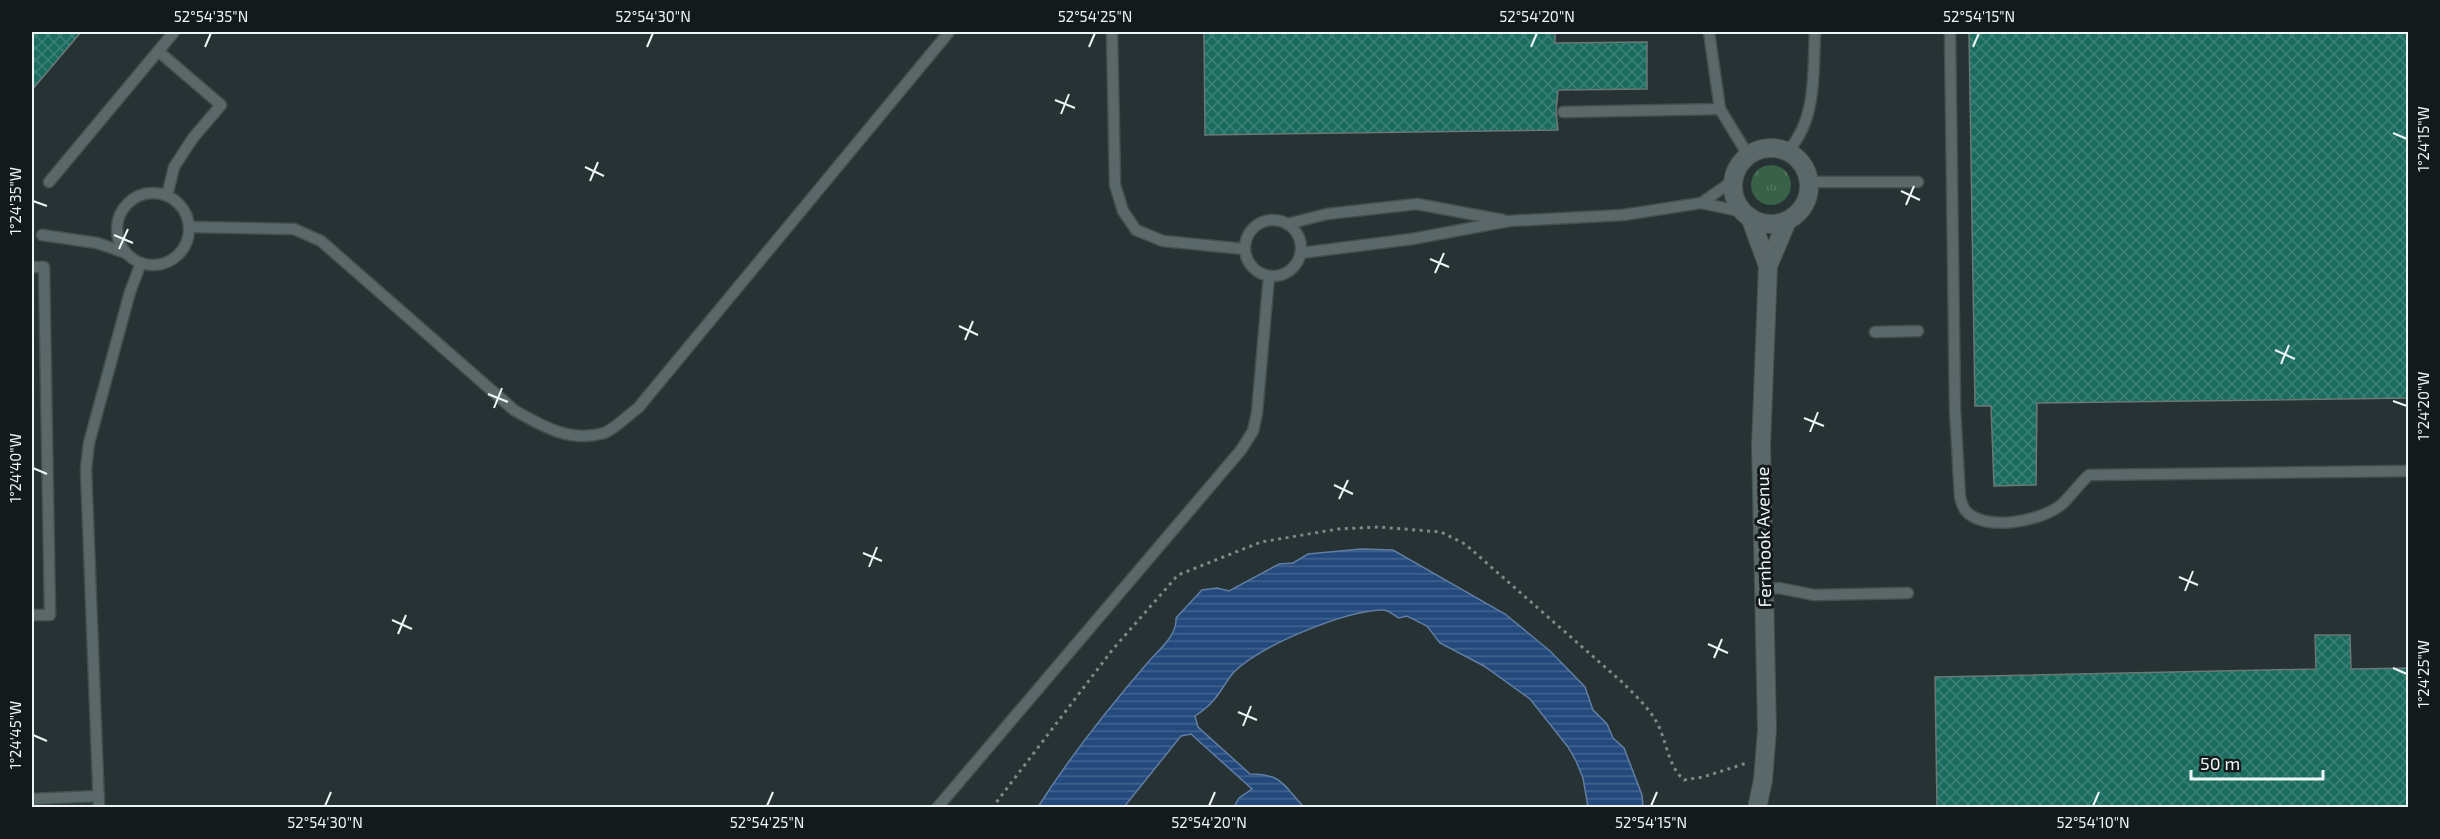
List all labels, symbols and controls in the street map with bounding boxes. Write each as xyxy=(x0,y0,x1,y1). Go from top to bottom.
text: 52°54'35"N xyxy=(174,7,248,25)
text: 52°54'30"N xyxy=(615,7,691,25)
text: 52°54'25"N xyxy=(1058,7,1132,25)
text: 52°54'20"N xyxy=(1499,7,1575,25)
text: 52°54'15"N xyxy=(1943,7,2015,25)
text: 1°24'15"W xyxy=(2414,106,2432,172)
text: 1°24'35"W xyxy=(6,167,24,235)
text: 1°24'20"W xyxy=(2414,371,2432,441)
text: 1°24'40"W xyxy=(6,433,24,503)
street label: Fernhook Avenue xyxy=(1751,467,1775,607)
text: 1°24'25"W xyxy=(2414,640,2432,708)
text: 1°24'45"W xyxy=(6,701,24,769)
scale bar xyxy=(2191,743,2323,781)
text: 50 m xyxy=(2200,752,2240,774)
text: 52°54'30"N xyxy=(287,813,363,831)
text: 52°54'25"N xyxy=(730,813,804,831)
text: 52°54'20"N xyxy=(1171,813,1247,831)
text: 52°54'15"N xyxy=(1615,813,1687,831)
text: 52°54'10"N xyxy=(2056,813,2130,831)

